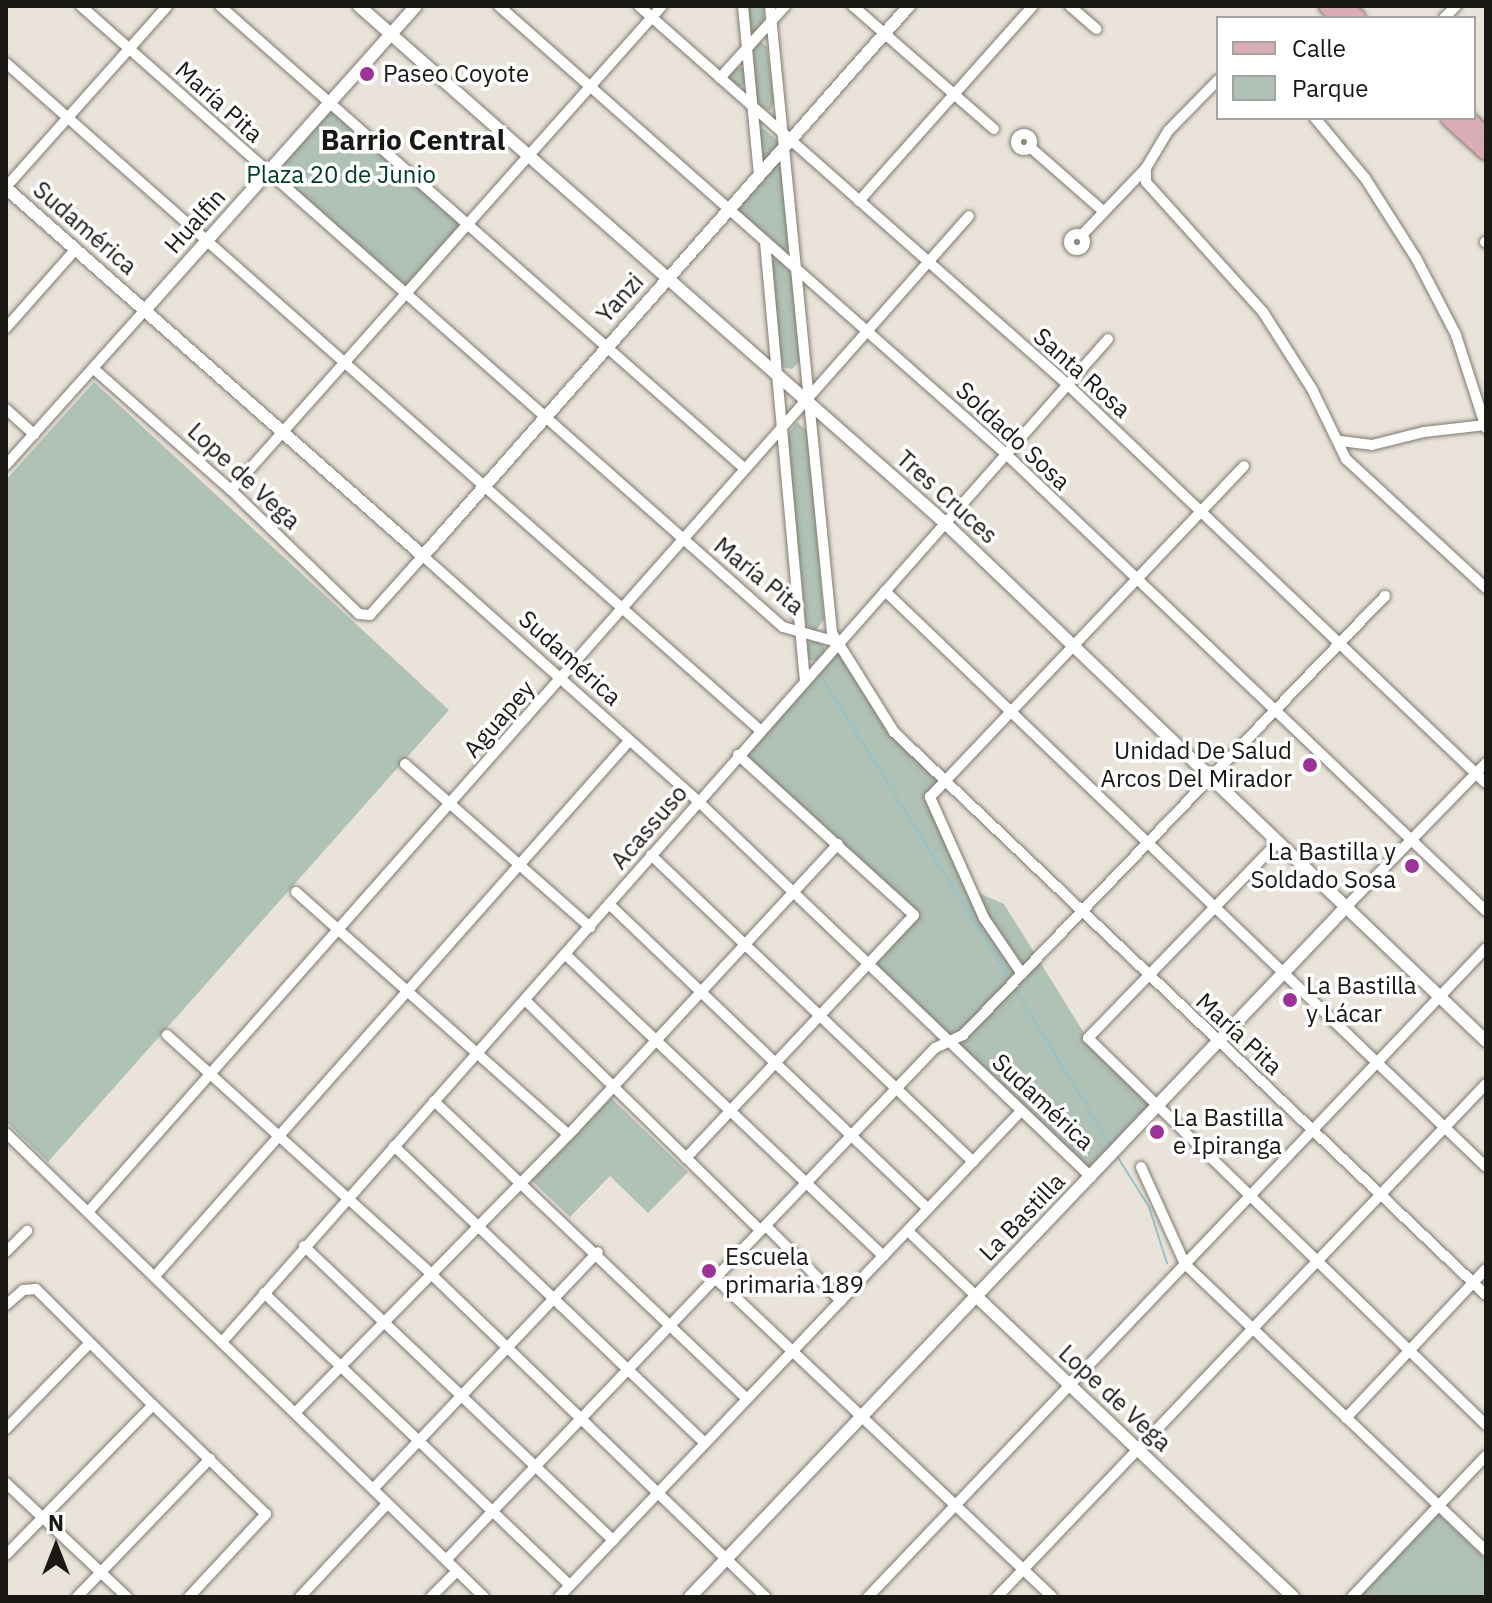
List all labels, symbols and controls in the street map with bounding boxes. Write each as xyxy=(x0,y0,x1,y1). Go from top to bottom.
legend xyxy=(1216,16,1476,120)
text: Calle xyxy=(1292,32,1346,64)
street label: María Pita xyxy=(169,55,269,149)
place label: Paseo Coyote xyxy=(383,60,529,88)
marker: Paseo Coyote xyxy=(358,65,376,83)
text: Parque xyxy=(1292,72,1369,104)
district label: Barrio Central xyxy=(321,123,505,157)
park label: Plaza 20 de Junio xyxy=(246,161,436,189)
street label: Sudamérica xyxy=(27,175,143,281)
street label: Hualfin xyxy=(158,183,232,259)
street label: Yanzi xyxy=(590,267,650,329)
street label: Santa Rosa xyxy=(1028,322,1136,424)
street label: Soldado Sosa xyxy=(950,376,1076,496)
street label: Lope de Vega xyxy=(182,417,306,535)
street label: Tres Cruces xyxy=(891,444,1003,550)
street label: María Pita xyxy=(708,531,810,621)
street label: Sudamérica xyxy=(513,604,627,712)
street label: Aguapey xyxy=(458,674,540,764)
place label: Unidad De Salud Arcos Del Mirador xyxy=(1101,737,1292,793)
marker: Unidad De Salud Arcos Del Mirador xyxy=(1299,754,1321,776)
street label: Acassuso xyxy=(605,779,693,875)
place label: La Bastilla y Soldado Sosa xyxy=(1250,838,1396,894)
marker: La Bastilla y Soldado Sosa xyxy=(1403,857,1421,875)
place label: La Bastilla y Lácar xyxy=(1306,972,1417,1028)
street label: María Pita xyxy=(1190,987,1288,1081)
marker: La Bastilla y Lácar xyxy=(1281,991,1299,1009)
street label: Sudamérica xyxy=(986,1048,1100,1156)
place label: La Bastilla e Ipiranga xyxy=(1173,1104,1284,1160)
marker: La Bastilla e Ipiranga xyxy=(1148,1123,1166,1141)
street label: La Bastilla xyxy=(973,1167,1071,1267)
place label: Escuela primaria 189 xyxy=(725,1243,864,1299)
marker: Escuela primaria 189 xyxy=(700,1262,718,1280)
street label: Lope de Vega xyxy=(1053,1339,1177,1457)
north arrow xyxy=(16,1507,96,1587)
text: N xyxy=(48,1508,64,1537)

